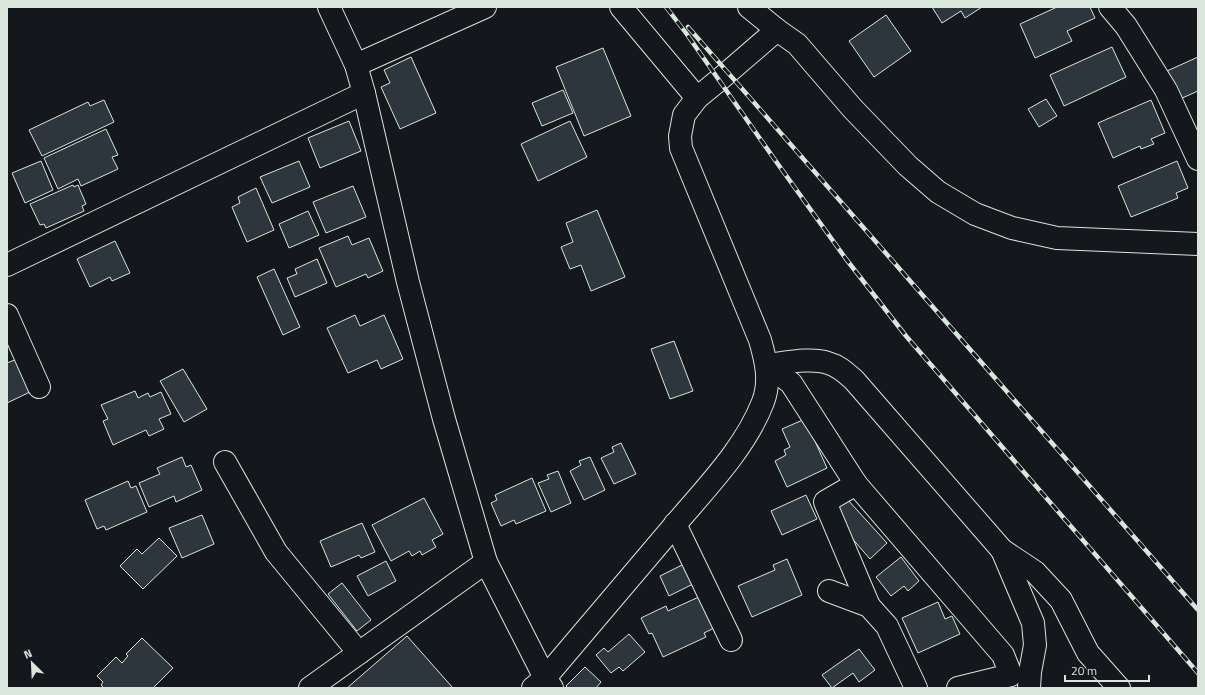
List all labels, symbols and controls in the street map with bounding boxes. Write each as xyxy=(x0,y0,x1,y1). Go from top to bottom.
north arrow xyxy=(12,643,52,683)
text: N xyxy=(21,645,35,663)
scale bar xyxy=(1065,657,1149,683)
text: 20 m xyxy=(1071,661,1097,680)

